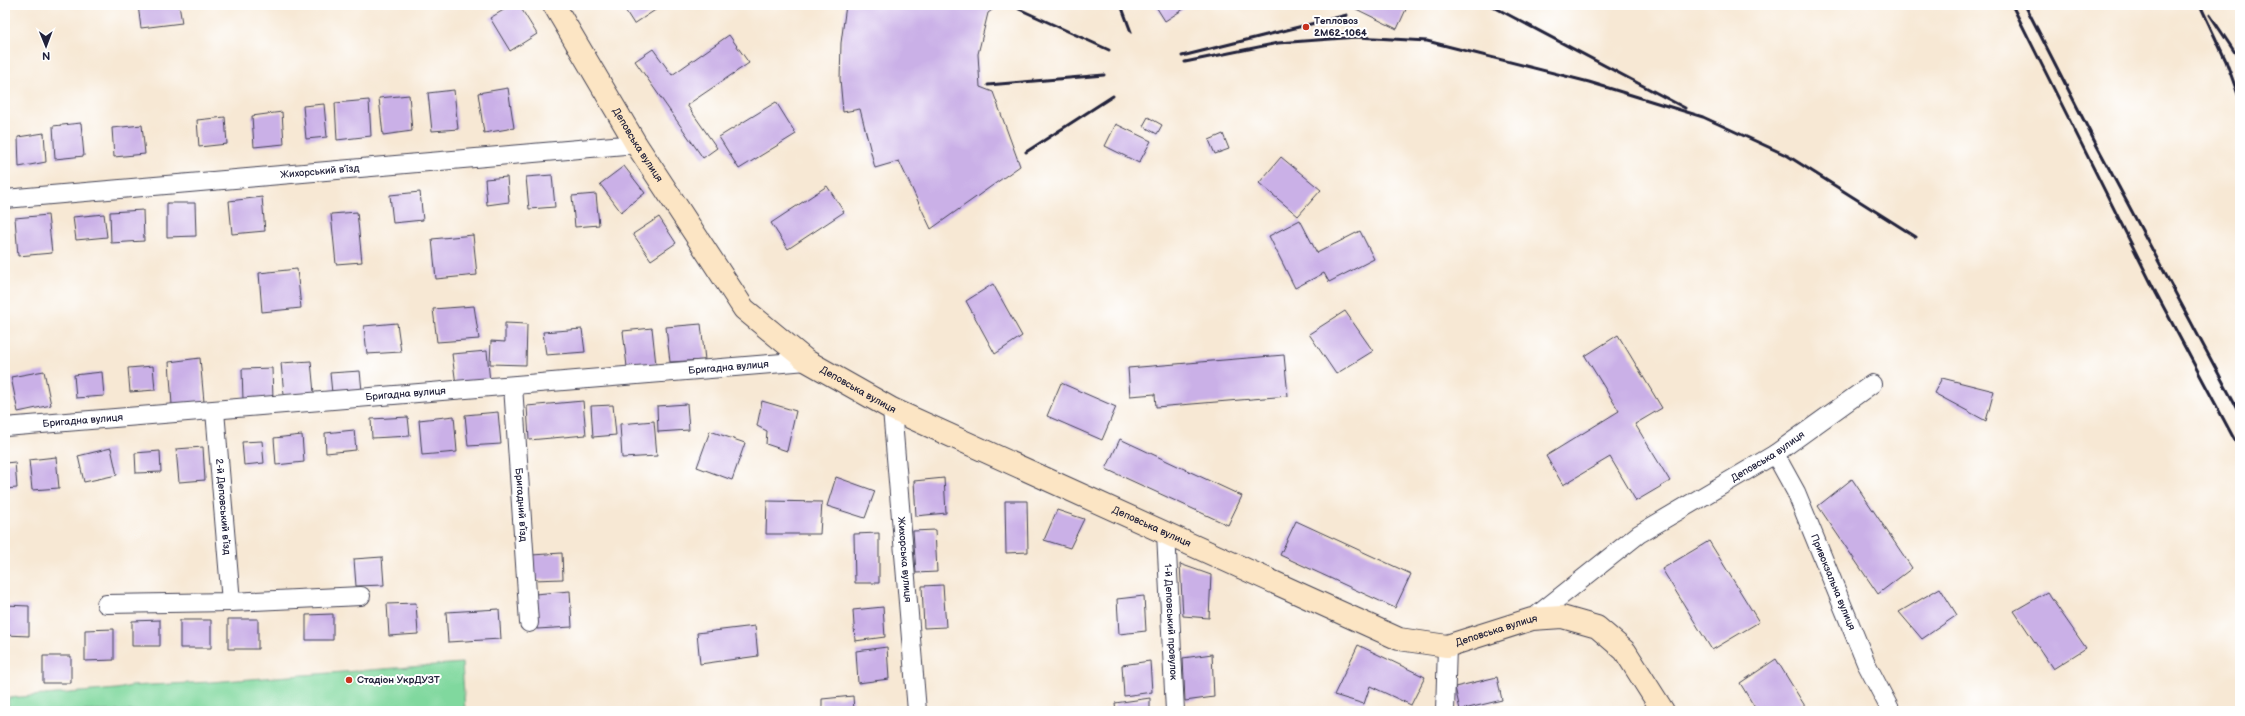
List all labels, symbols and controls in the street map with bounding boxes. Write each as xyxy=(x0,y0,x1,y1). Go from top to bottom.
place label: Тепловоз 2М62-1064 xyxy=(1314,15,1367,39)
marker: Тепловоз 2М62-1064 xyxy=(1301,22,1311,32)
north arrow xyxy=(26,26,66,66)
text: N xyxy=(42,49,50,62)
street label: Деповська вулиця xyxy=(610,106,665,185)
street label: Жихорський в’їзд xyxy=(280,162,360,181)
street label: Бригадна вулиця xyxy=(688,358,770,377)
street label: Деповська вулиця xyxy=(818,364,898,416)
street label: Бригадна вулиця xyxy=(365,385,447,403)
street label: Бригадна вулиця xyxy=(42,411,124,430)
street label: Деповська вулиця xyxy=(1729,428,1807,485)
street label: 2-й Деповський в’їзд xyxy=(213,458,233,555)
street label: Бригадний в’їзд xyxy=(513,467,529,542)
street label: Деповська вулиця xyxy=(1110,504,1193,550)
street label: Жихорська вулиця xyxy=(895,516,914,603)
street label: Привокзальна вулиця xyxy=(1808,532,1858,633)
street label: 1-й Деповський провулок xyxy=(1162,563,1179,681)
street label: Деповська вулиця xyxy=(1454,613,1538,649)
place label: Стадіон УкрДУЗТ xyxy=(357,674,440,686)
marker: Стадіон УкрДУЗТ xyxy=(344,675,354,685)

